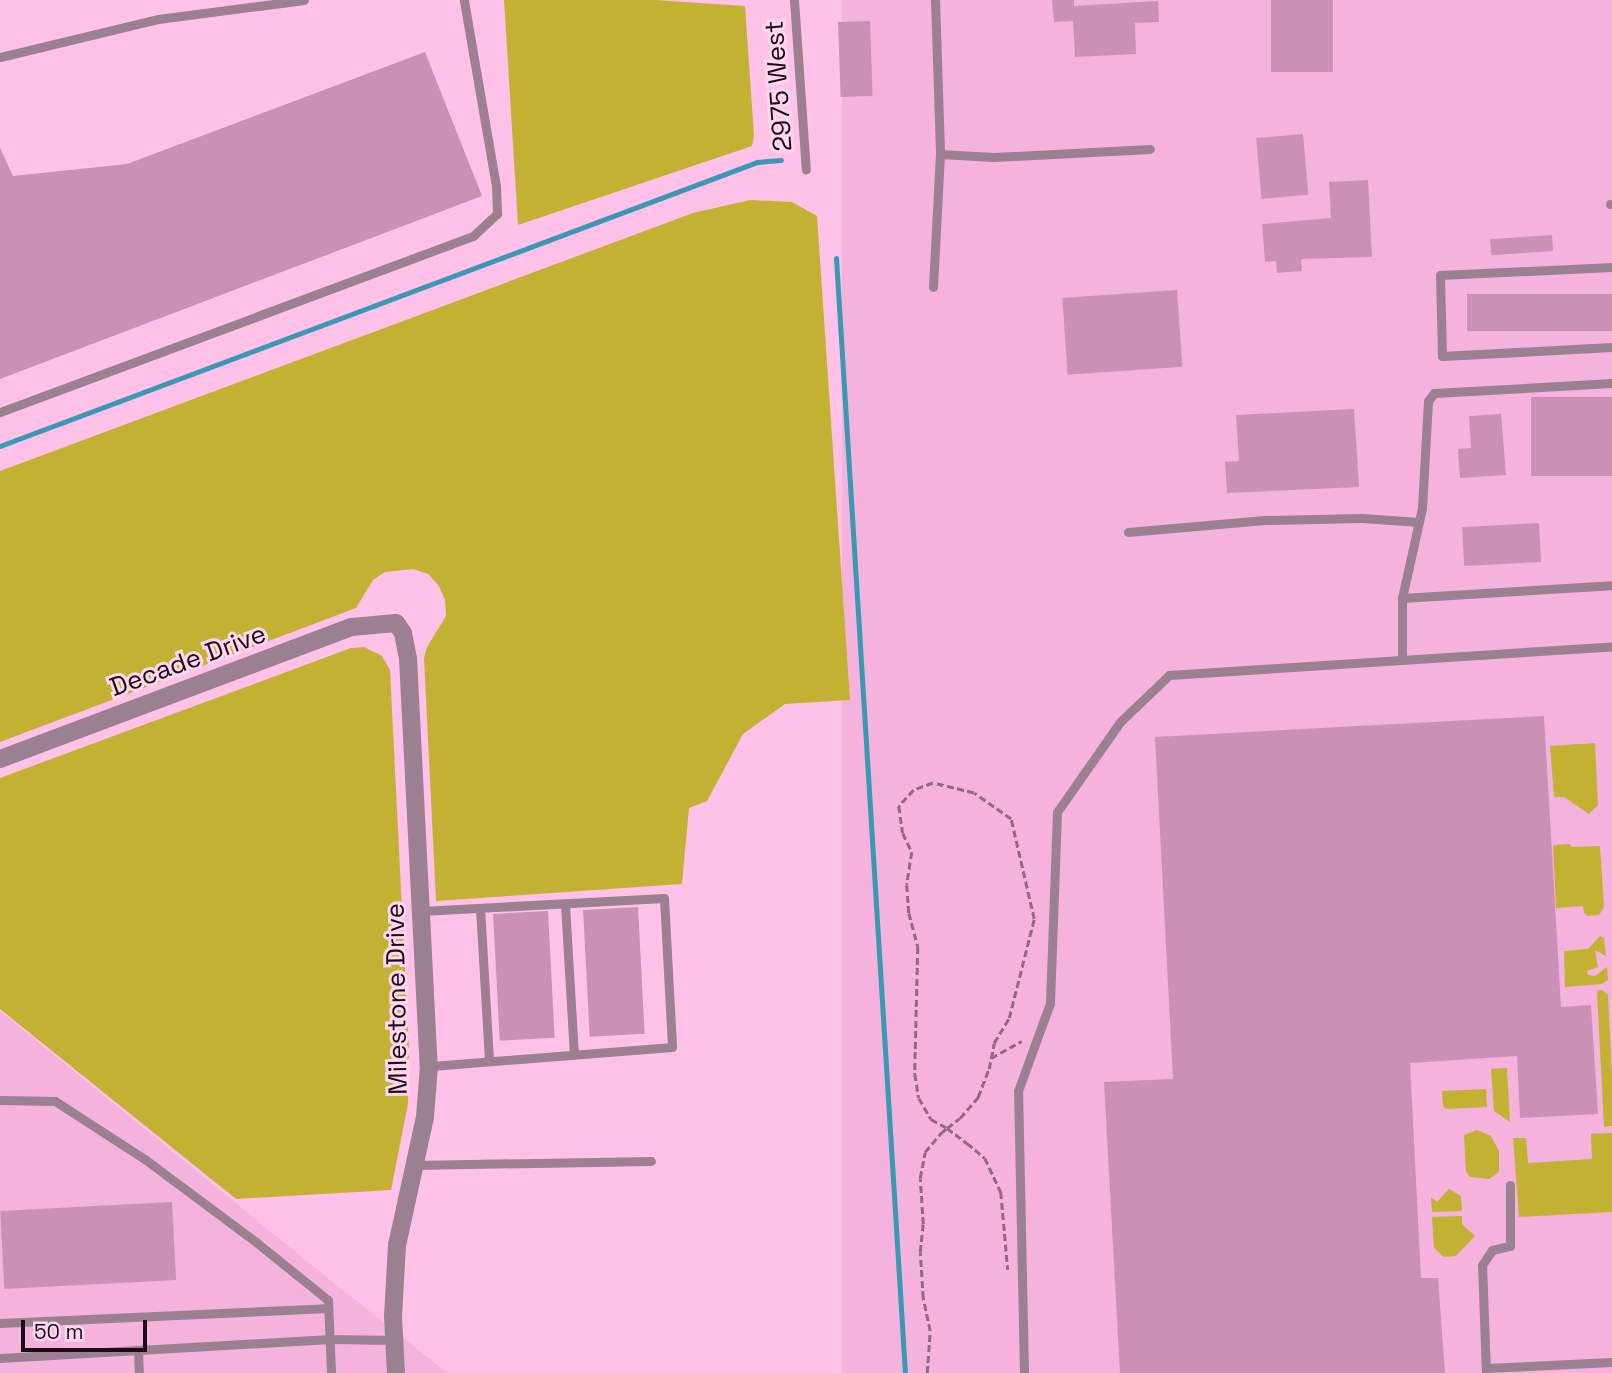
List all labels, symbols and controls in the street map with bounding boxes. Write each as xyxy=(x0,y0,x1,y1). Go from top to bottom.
street label: 2975 West xyxy=(759,20,799,152)
street label: Decade Drive xyxy=(106,618,270,704)
street label: Milestone Drive xyxy=(380,903,414,1095)
scale bar xyxy=(24,1306,150,1350)
text: 50 m xyxy=(34,1318,84,1345)

